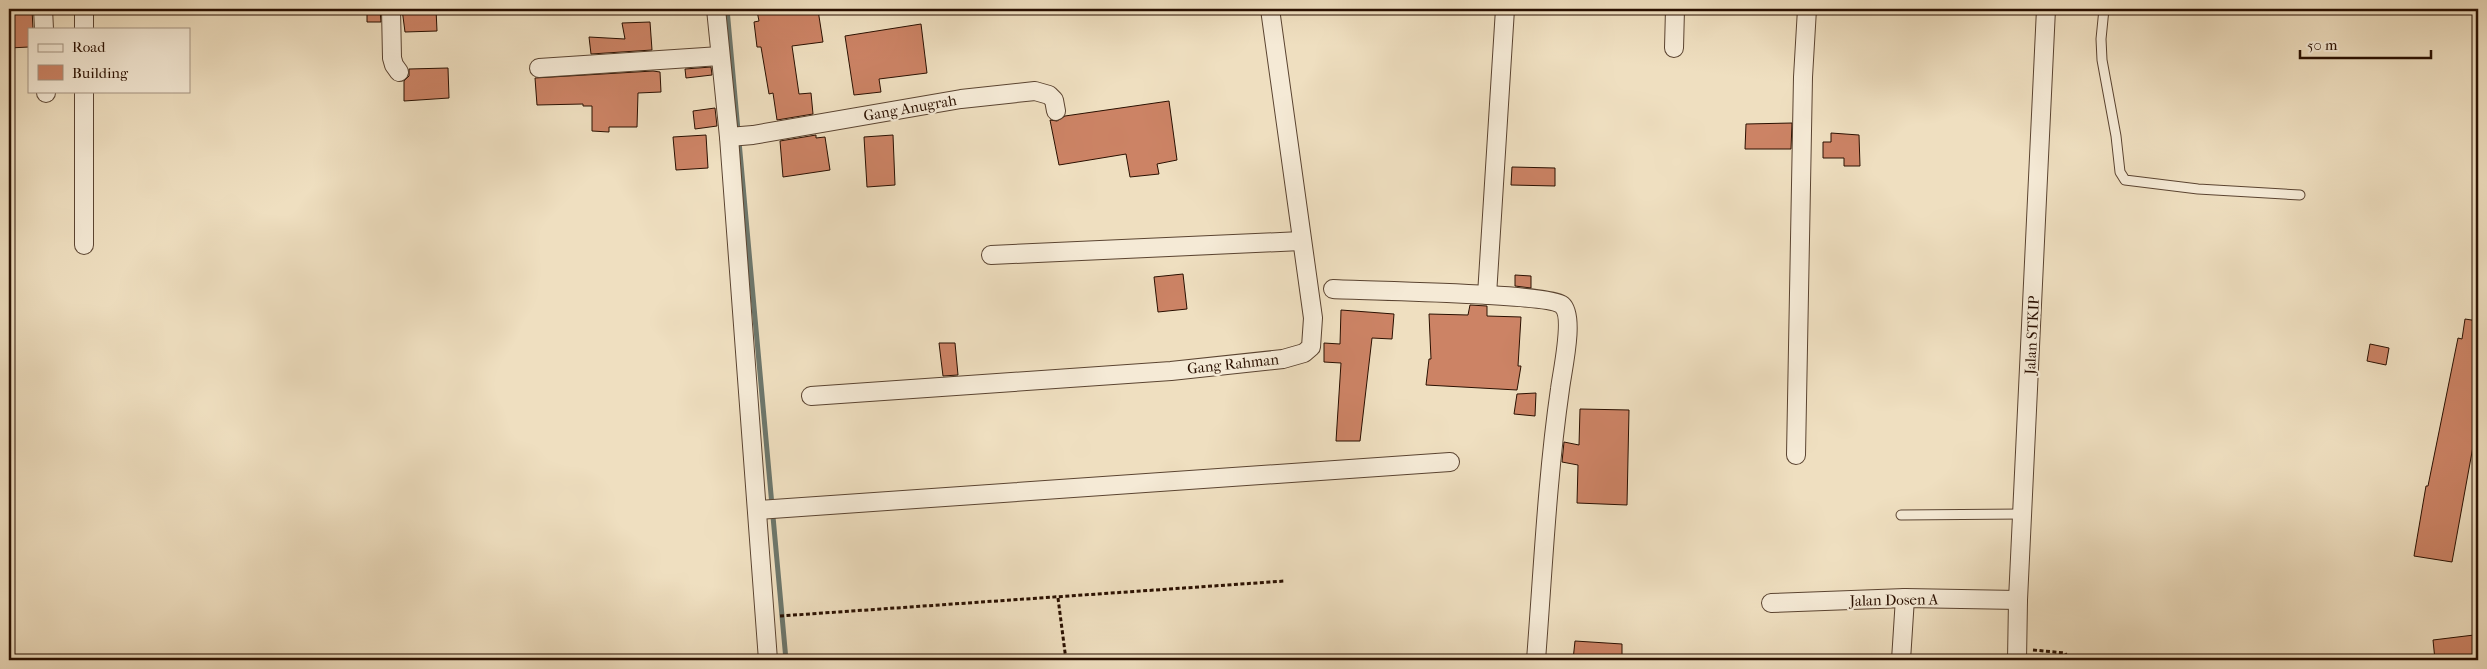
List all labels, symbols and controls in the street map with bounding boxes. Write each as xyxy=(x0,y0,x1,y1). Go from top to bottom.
legend xyxy=(28,28,190,92)
scale bar xyxy=(2300,28,2431,60)
text: 50 m xyxy=(2307,36,2338,54)
text: Road xyxy=(72,38,106,56)
text: Building xyxy=(72,64,129,82)
street label: Gang Anugrah xyxy=(862,91,958,125)
street label: Jalan STKIP xyxy=(2021,295,2043,376)
street label: Gang Rahman xyxy=(1186,350,1280,378)
street label: Jalan Dosen A xyxy=(1848,590,1939,610)

